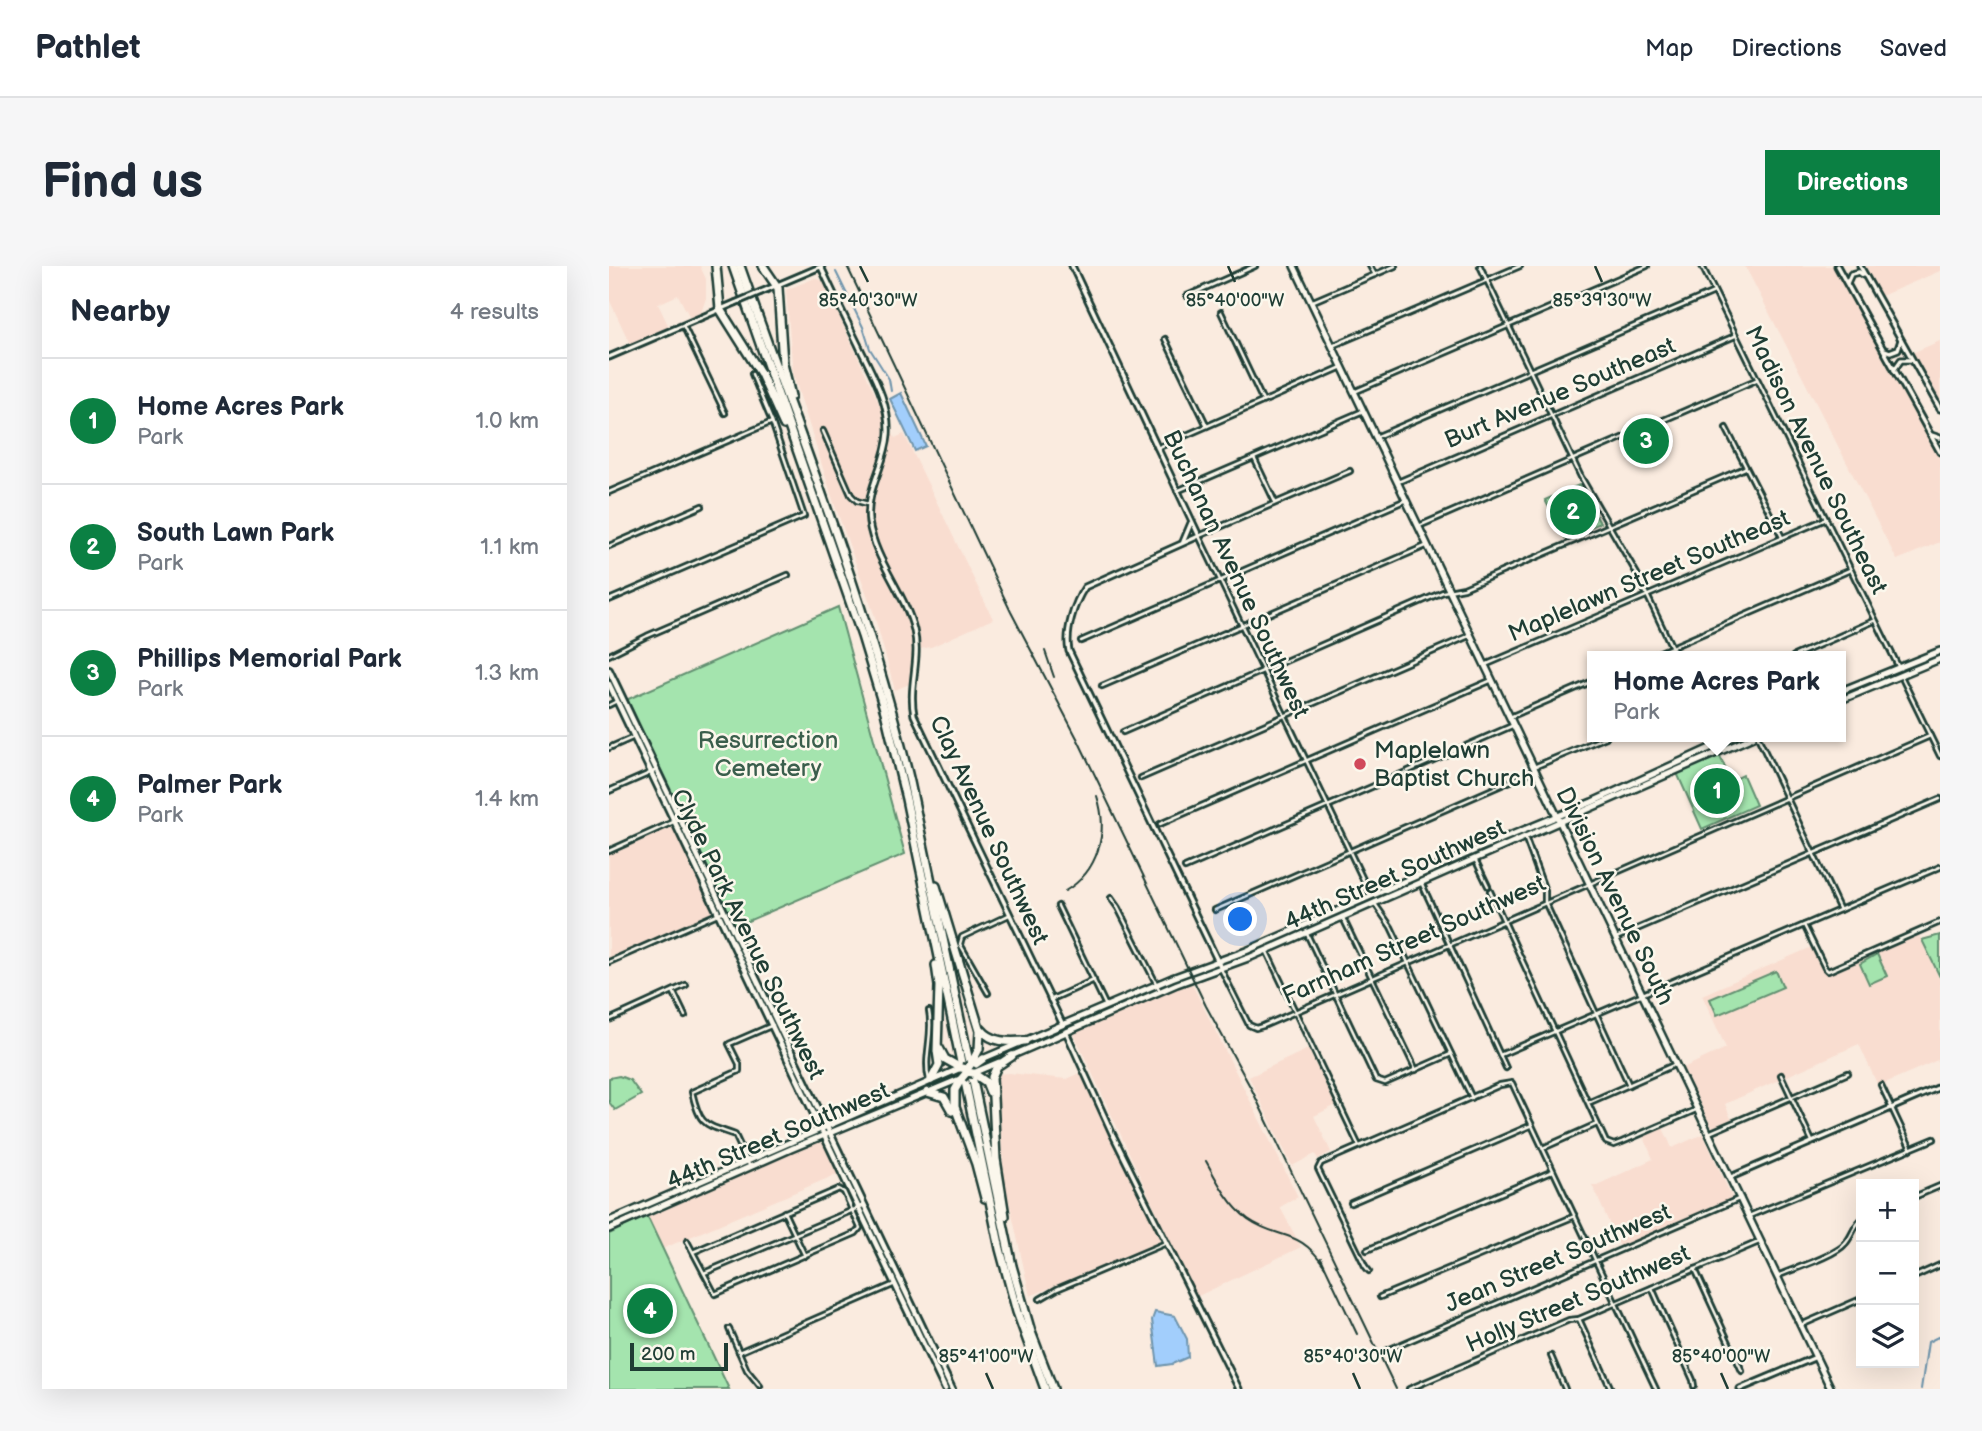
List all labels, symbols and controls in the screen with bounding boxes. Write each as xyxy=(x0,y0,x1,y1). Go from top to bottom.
text: Pathlet xyxy=(35,28,140,68)
text: Map xyxy=(1645,34,1693,63)
text: Directions xyxy=(1731,34,1842,63)
text: Saved xyxy=(1880,34,1947,63)
button: Directions xyxy=(1765,150,1940,215)
text: Find us xyxy=(42,153,203,212)
text: 85°40'30"W xyxy=(818,290,918,311)
text: 85°40'00"W xyxy=(1186,290,1285,311)
text: 85°39'30"W xyxy=(1552,290,1652,311)
text: Nearby xyxy=(70,294,170,330)
text: 4 results xyxy=(450,298,539,326)
street label: Madison Avenue Southeast xyxy=(1738,321,1894,599)
street label: Burt Avenue Southeast xyxy=(1440,331,1680,455)
text: Home Acres Park xyxy=(137,392,344,423)
text: 1 xyxy=(88,407,98,435)
text: 1.0 km xyxy=(476,407,539,435)
pin: 3 xyxy=(1623,415,1669,467)
text: Park xyxy=(137,423,183,451)
street label: Buchanan Avenue Southwest xyxy=(1156,425,1316,723)
pin: 2 xyxy=(1550,486,1596,538)
street label: Maplelawn Street Southeast xyxy=(1504,503,1795,649)
text: South Lawn Park xyxy=(137,518,334,549)
text: 2 xyxy=(86,533,100,561)
text: 1.1 km xyxy=(480,533,539,561)
text: Park xyxy=(137,549,183,577)
text: Phillips Memorial Park xyxy=(137,644,402,675)
popup xyxy=(1587,651,1846,742)
text: 3 xyxy=(86,659,100,687)
text: 1.3 km xyxy=(475,659,539,687)
text: Home Acres Park xyxy=(1613,667,1820,698)
text: Park xyxy=(137,675,183,703)
text: Park xyxy=(1613,698,1659,726)
street label: Clay Avenue Southwest xyxy=(923,711,1055,950)
park label: Resurrection Cemetery xyxy=(698,726,838,783)
place label: Maplelawn Baptist Church xyxy=(1374,736,1534,793)
marker: Maplelawn Baptist Church xyxy=(1352,756,1368,772)
pin: 1 xyxy=(1694,765,1740,817)
text: Palmer Park xyxy=(137,770,282,801)
street label: Division Avenue South xyxy=(1550,782,1680,1010)
street label: Clyde Park Avenue Southwest xyxy=(665,784,831,1084)
text: 4 xyxy=(86,785,100,813)
text: 1.4 km xyxy=(475,785,539,813)
text: Park xyxy=(137,801,183,829)
street label: 44th Street Southwest xyxy=(1280,813,1511,937)
street label: Farnham Street Southwest xyxy=(1278,869,1551,1011)
your location xyxy=(1223,902,1257,936)
street label: 44th Street Southwest xyxy=(662,1076,894,1196)
map controls xyxy=(1856,1179,1919,1368)
button: + xyxy=(1856,1179,1919,1242)
street label: Jean Street Southwest xyxy=(1441,1197,1676,1319)
street label: Holly Street Southwest xyxy=(1462,1238,1695,1359)
button: − xyxy=(1856,1242,1919,1305)
pin: 4 xyxy=(627,1285,673,1337)
button: layers xyxy=(1856,1305,1919,1368)
scale bar xyxy=(630,1340,728,1372)
text: 200 m xyxy=(641,1343,695,1366)
text: 85°41'00"W xyxy=(938,1346,1034,1367)
text: 85°40'30"W xyxy=(1303,1346,1403,1367)
text: 85°40'00"W xyxy=(1672,1346,1771,1367)

